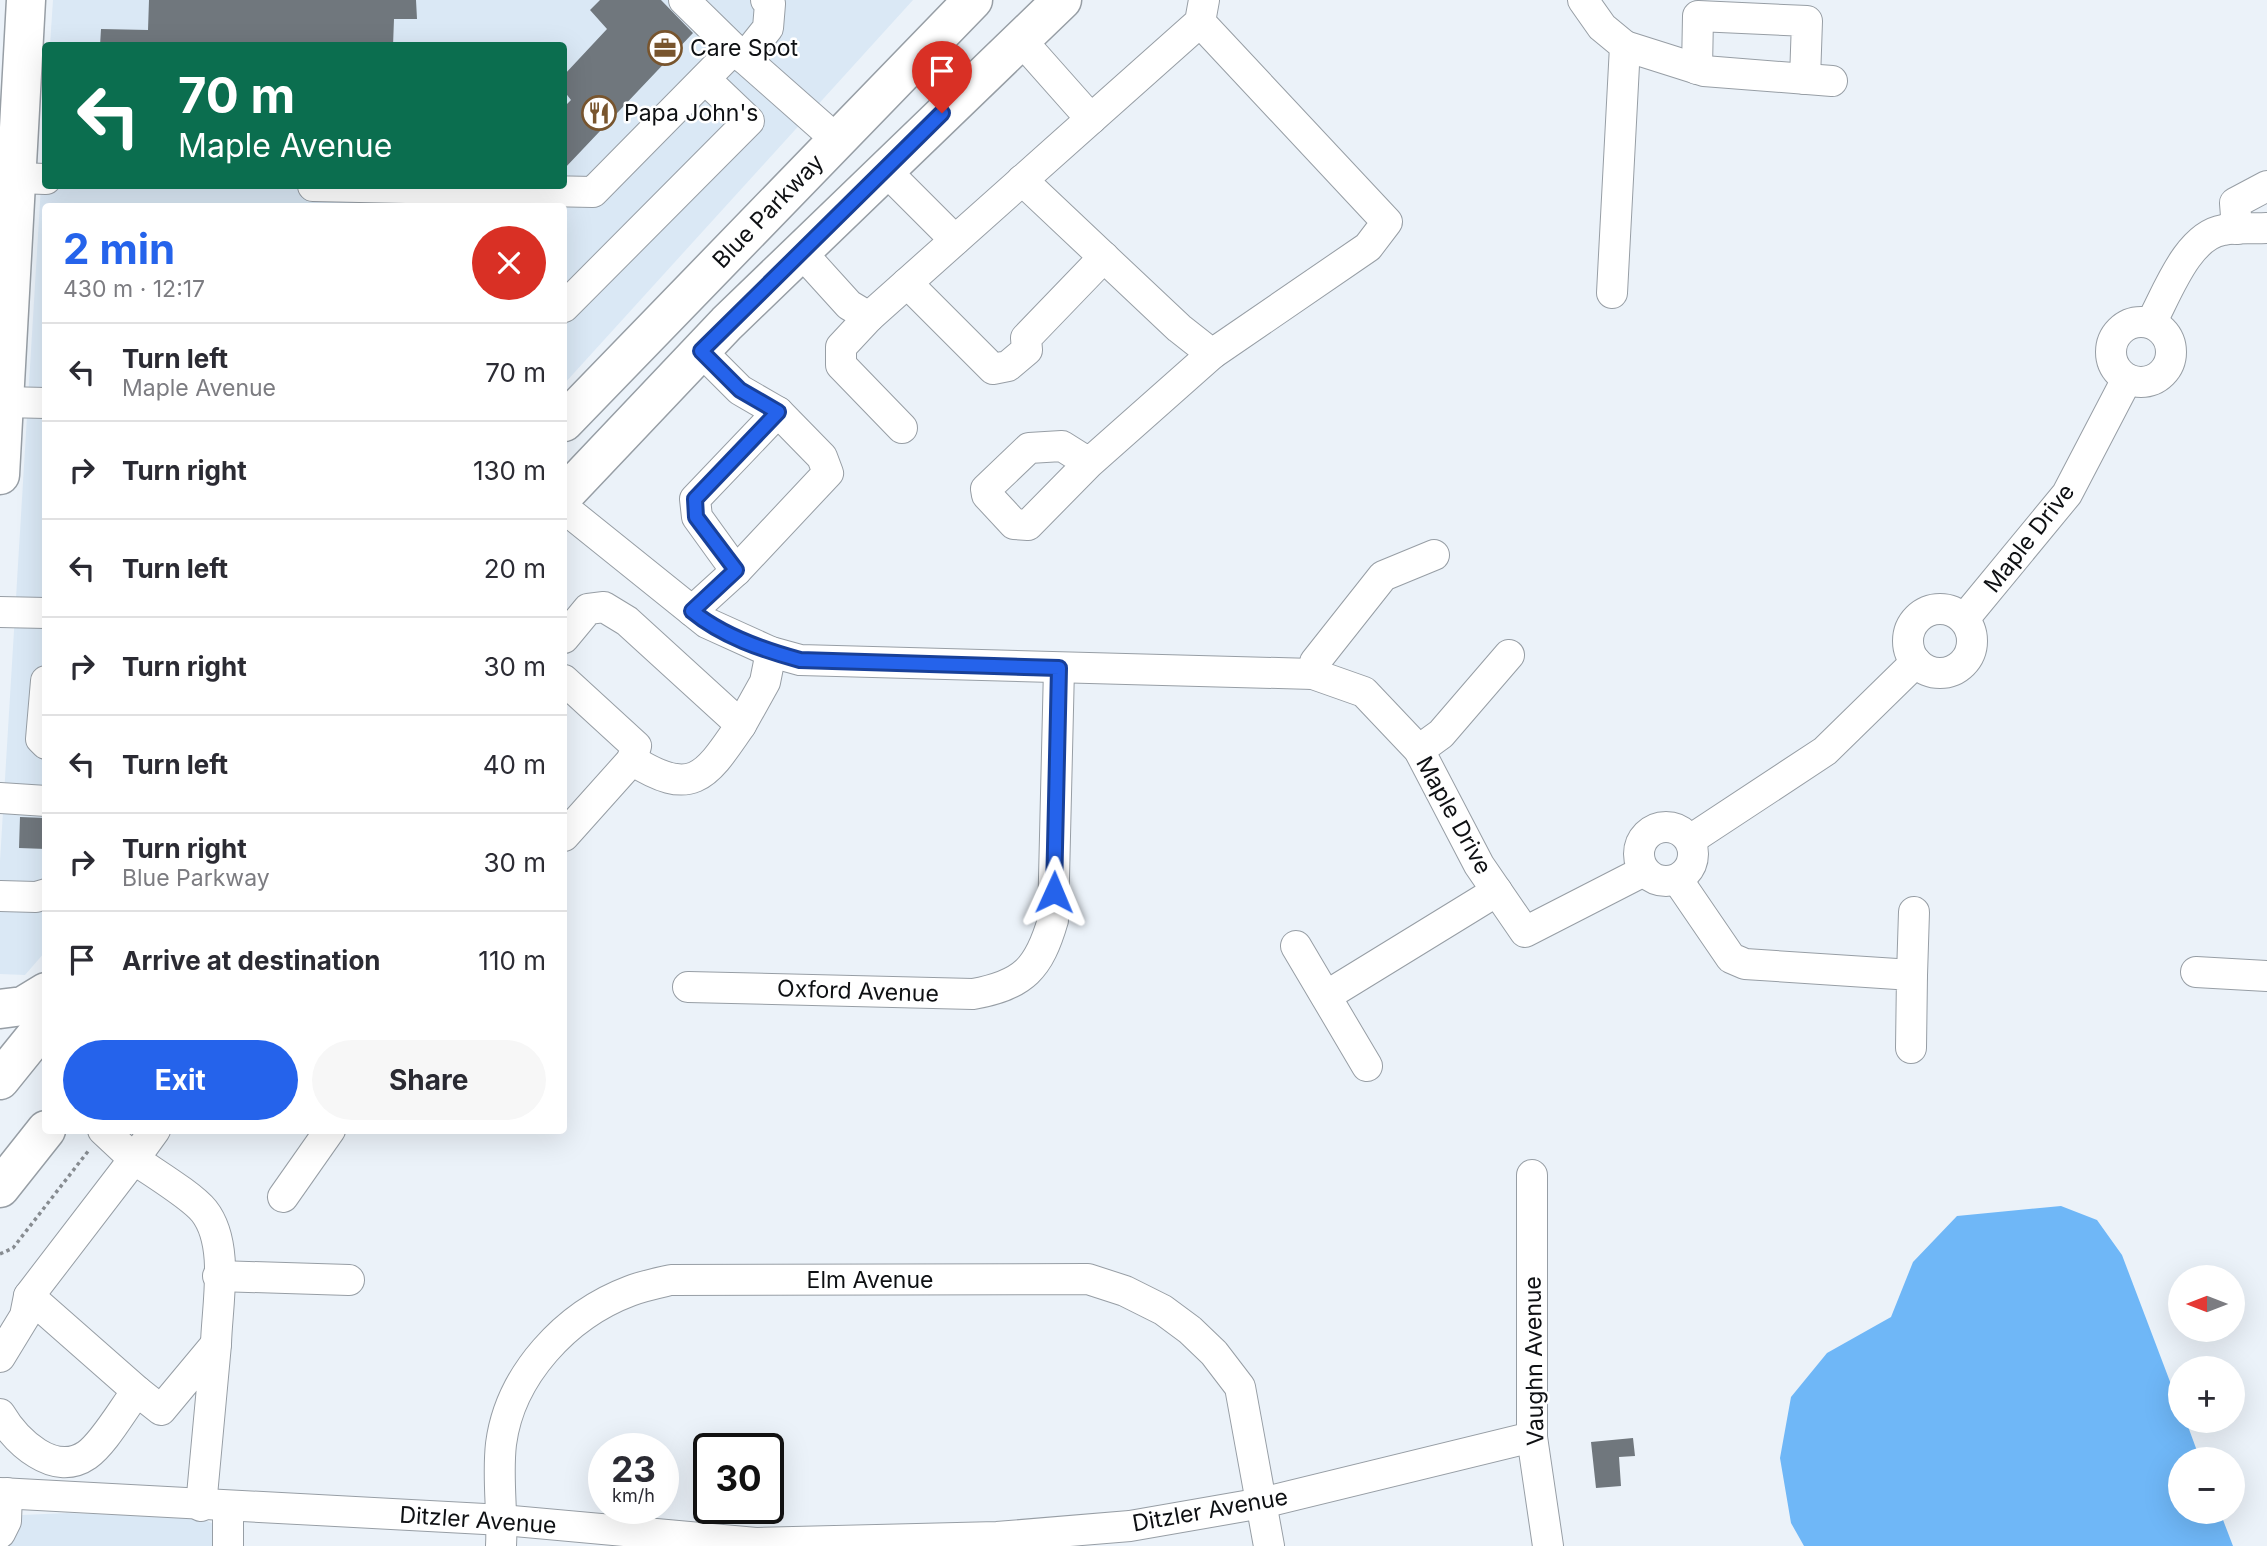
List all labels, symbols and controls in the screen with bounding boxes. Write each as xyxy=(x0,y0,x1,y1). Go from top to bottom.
office icon: Care Spot xyxy=(646,29,684,67)
place label: Care Spot xyxy=(690,34,799,62)
pin xyxy=(912,41,972,113)
icon: arrive xyxy=(923,52,961,90)
text: 70 m xyxy=(178,66,295,125)
icon: left xyxy=(63,70,154,161)
restaurant icon: Papa John's xyxy=(580,94,618,132)
place label: Papa John's xyxy=(624,99,758,127)
text: Maple Avenue xyxy=(178,126,392,165)
street label: Blue Parkway xyxy=(707,148,829,274)
text: 2 min xyxy=(63,223,175,274)
button: close xyxy=(472,226,546,300)
text: 430 m · 12:17 xyxy=(63,275,205,303)
text: Turn left xyxy=(122,343,228,374)
icon: left xyxy=(63,353,101,391)
text: 70 m xyxy=(485,357,546,388)
text: Maple Avenue xyxy=(122,374,276,402)
icon: right xyxy=(63,451,101,489)
text: Turn right xyxy=(122,455,247,486)
text: 130 m xyxy=(473,455,546,486)
street label: Maple Drive xyxy=(1978,478,2080,598)
icon: left xyxy=(63,549,101,587)
text: Turn left xyxy=(122,553,228,584)
text: 20 m xyxy=(484,553,546,584)
icon: right xyxy=(63,647,101,685)
text: Turn right xyxy=(122,651,247,682)
text: 30 m xyxy=(483,651,546,682)
icon: left xyxy=(63,745,101,783)
text: Turn left xyxy=(122,749,228,780)
text: 40 m xyxy=(483,749,546,780)
street label: Maple Drive xyxy=(1410,751,1498,879)
text: Turn right xyxy=(122,833,247,864)
icon: right xyxy=(63,843,101,881)
text: 30 m xyxy=(483,847,546,878)
position arrow xyxy=(1017,855,1091,929)
text: Blue Parkway xyxy=(122,864,270,892)
icon: arrive xyxy=(63,941,101,979)
text: Arrive at destination xyxy=(122,945,381,976)
text: 110 m xyxy=(478,945,546,976)
street label: Oxford Avenue xyxy=(777,974,939,1008)
button: Exit xyxy=(63,1040,298,1120)
button: Share xyxy=(312,1040,546,1120)
north arrow xyxy=(2168,1265,2245,1342)
map controls xyxy=(2168,1265,2245,1524)
street label: Elm Avenue xyxy=(807,1266,933,1294)
street label: Vaughn Avenue xyxy=(1519,1276,1549,1446)
button: + xyxy=(2168,1356,2245,1433)
speed limit sign: 30 xyxy=(693,1433,784,1524)
button: − xyxy=(2168,1447,2245,1524)
text: 23 xyxy=(611,1448,656,1490)
street label: Ditzler Avenue xyxy=(1130,1483,1290,1537)
text: km/h xyxy=(612,1485,655,1506)
street label: Ditzler Avenue xyxy=(399,1501,557,1539)

